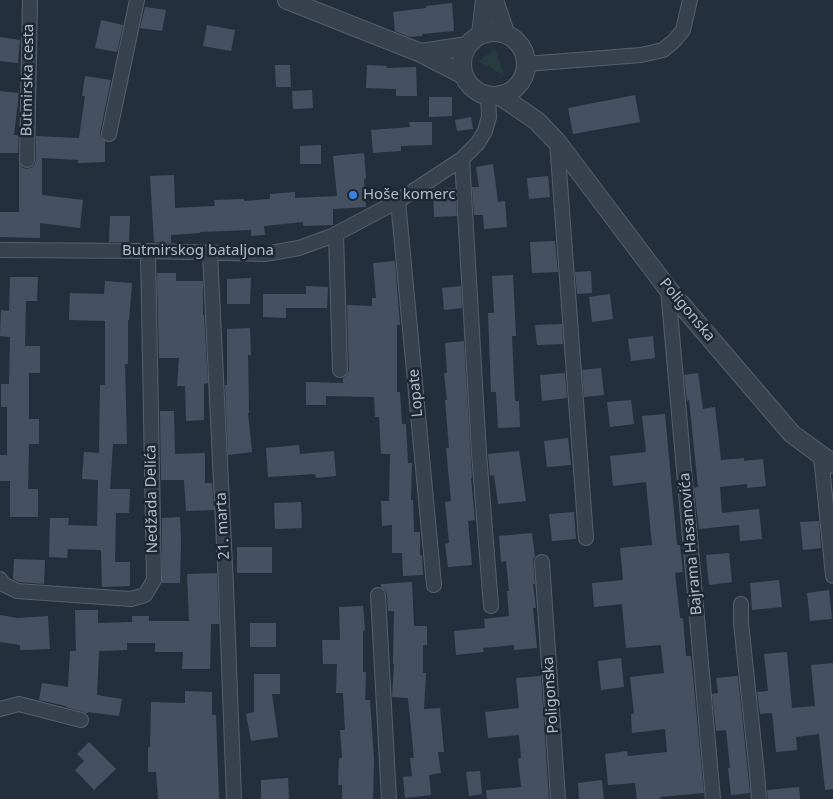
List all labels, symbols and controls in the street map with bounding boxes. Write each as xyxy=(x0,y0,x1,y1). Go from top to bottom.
street label: Butmirska cesta xyxy=(18,23,38,137)
place label: Hoše komerc xyxy=(363,186,455,204)
marker: Hoše komerc xyxy=(347,189,359,201)
street label: Butmirskog bataljona xyxy=(122,242,274,260)
street label: Poligonska xyxy=(655,275,719,345)
street label: Lopate xyxy=(405,368,427,418)
street label: Nedžada Delića xyxy=(142,444,162,554)
street label: Bajrama Hasanovića xyxy=(676,472,706,616)
street label: 21. marta xyxy=(212,492,234,560)
street label: Poligonska xyxy=(539,656,563,734)

